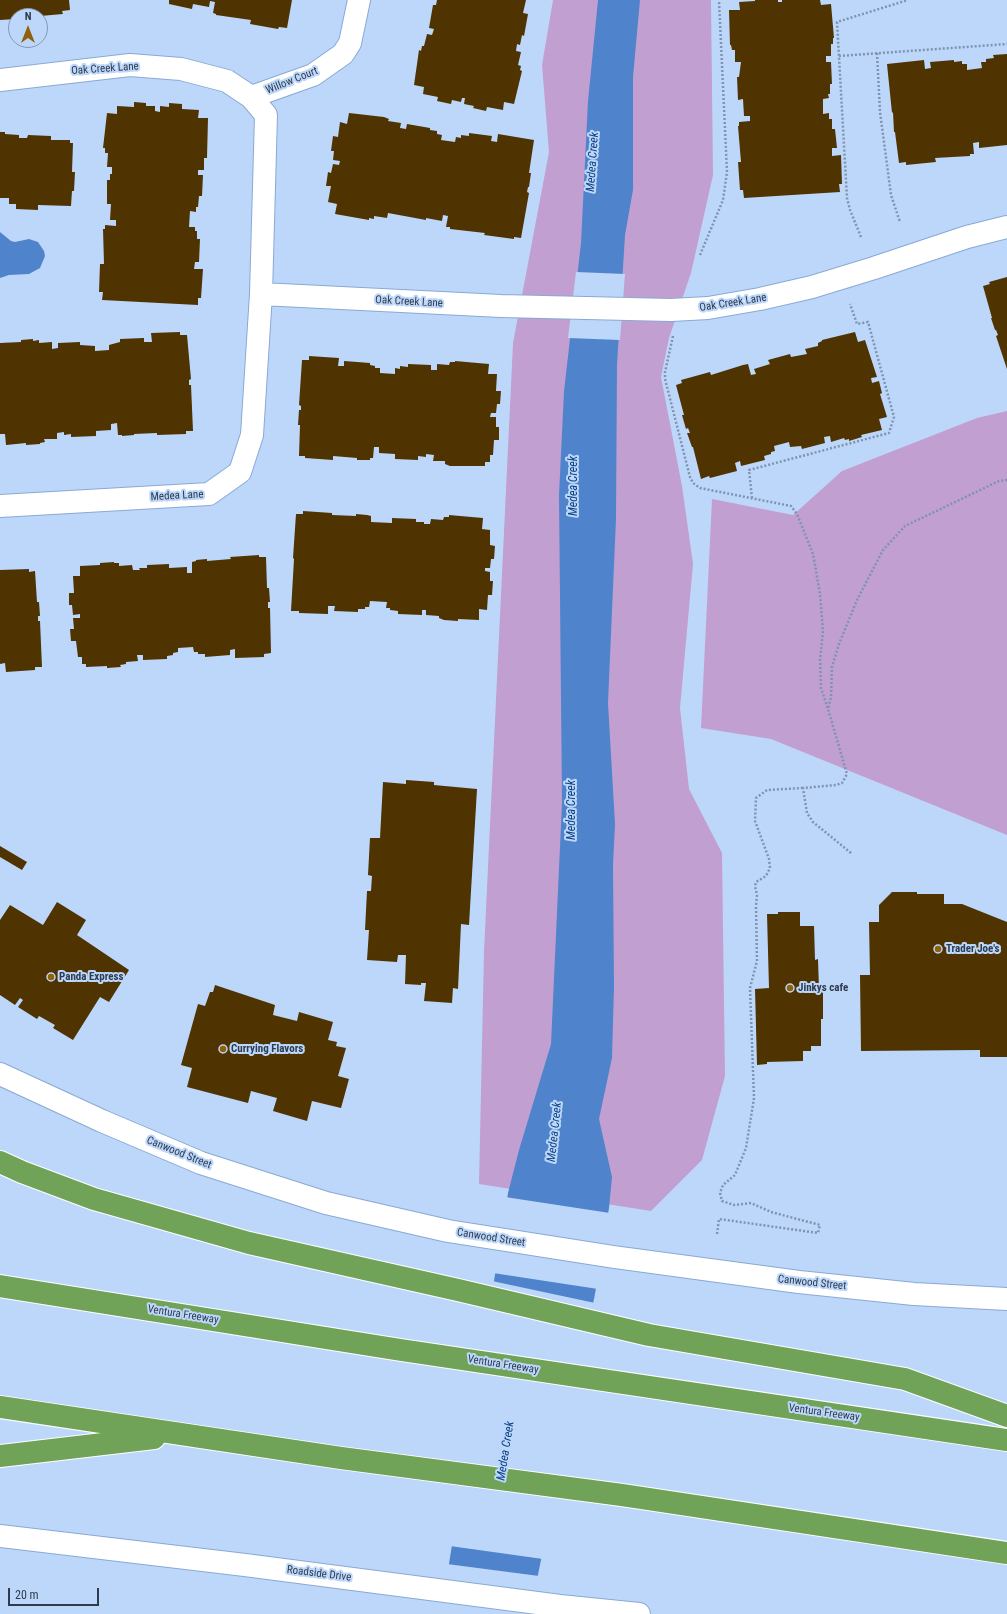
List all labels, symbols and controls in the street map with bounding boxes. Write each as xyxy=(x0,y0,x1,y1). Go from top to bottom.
north arrow xyxy=(8,8,48,48)
text: N xyxy=(25,10,31,23)
street label: Oak Creek Lane xyxy=(71,60,139,78)
street label: Willow Court xyxy=(264,65,320,97)
water label: Medea Creek xyxy=(584,132,602,192)
street label: Oak Creek Lane xyxy=(699,291,767,315)
street label: Oak Creek Lane xyxy=(375,294,443,310)
water label: Medea Creek xyxy=(567,456,581,516)
street label: Medea Lane xyxy=(150,488,204,504)
water label: Medea Creek xyxy=(565,780,579,840)
place label: Trader Joe's xyxy=(946,942,1000,956)
marker: Trader Joe's xyxy=(933,944,943,954)
place label: Panda Express xyxy=(59,970,124,984)
marker: Panda Express xyxy=(46,972,56,982)
place label: Jinkys cafe xyxy=(798,981,848,995)
marker: Jinkys cafe xyxy=(785,983,795,993)
place label: Currying Flavors xyxy=(231,1042,303,1056)
marker: Currying Flavors xyxy=(218,1044,228,1054)
water label: Medea Creek xyxy=(545,1101,565,1163)
street label: Canwood Street xyxy=(145,1134,213,1172)
street label: Canwood Street xyxy=(456,1226,526,1250)
street label: Canwood Street xyxy=(777,1273,847,1293)
street label: Ventura Freeway xyxy=(147,1303,219,1327)
street label: Ventura Freeway xyxy=(467,1353,539,1377)
street label: Ventura Freeway xyxy=(788,1401,860,1425)
water label: Medea Creek xyxy=(494,1420,518,1482)
street label: Roadside Drive xyxy=(286,1564,352,1584)
scale bar xyxy=(10,1580,101,1606)
text: 20 m xyxy=(15,1588,39,1602)

